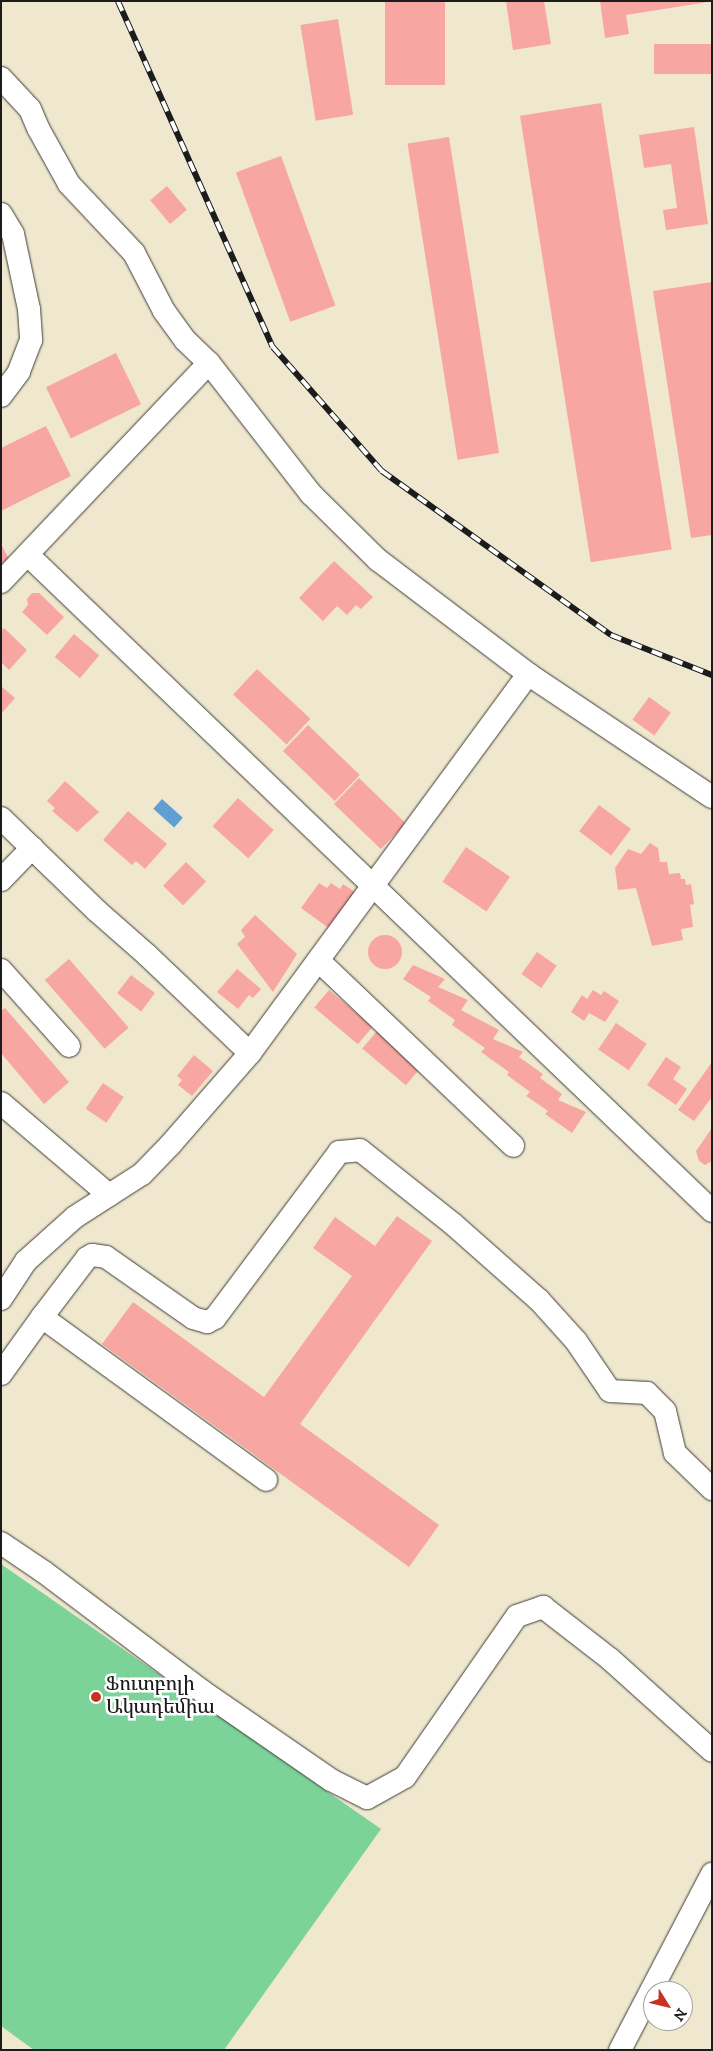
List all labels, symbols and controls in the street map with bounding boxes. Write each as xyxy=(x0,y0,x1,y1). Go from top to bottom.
place label: Ֆուտբոլի Ակադեմիա xyxy=(106,1673,215,1720)
marker: Ֆուտբոլի Ակադեմիա xyxy=(90,1691,102,1703)
north arrow xyxy=(643,1981,693,2031)
text: N xyxy=(669,2004,690,2024)

